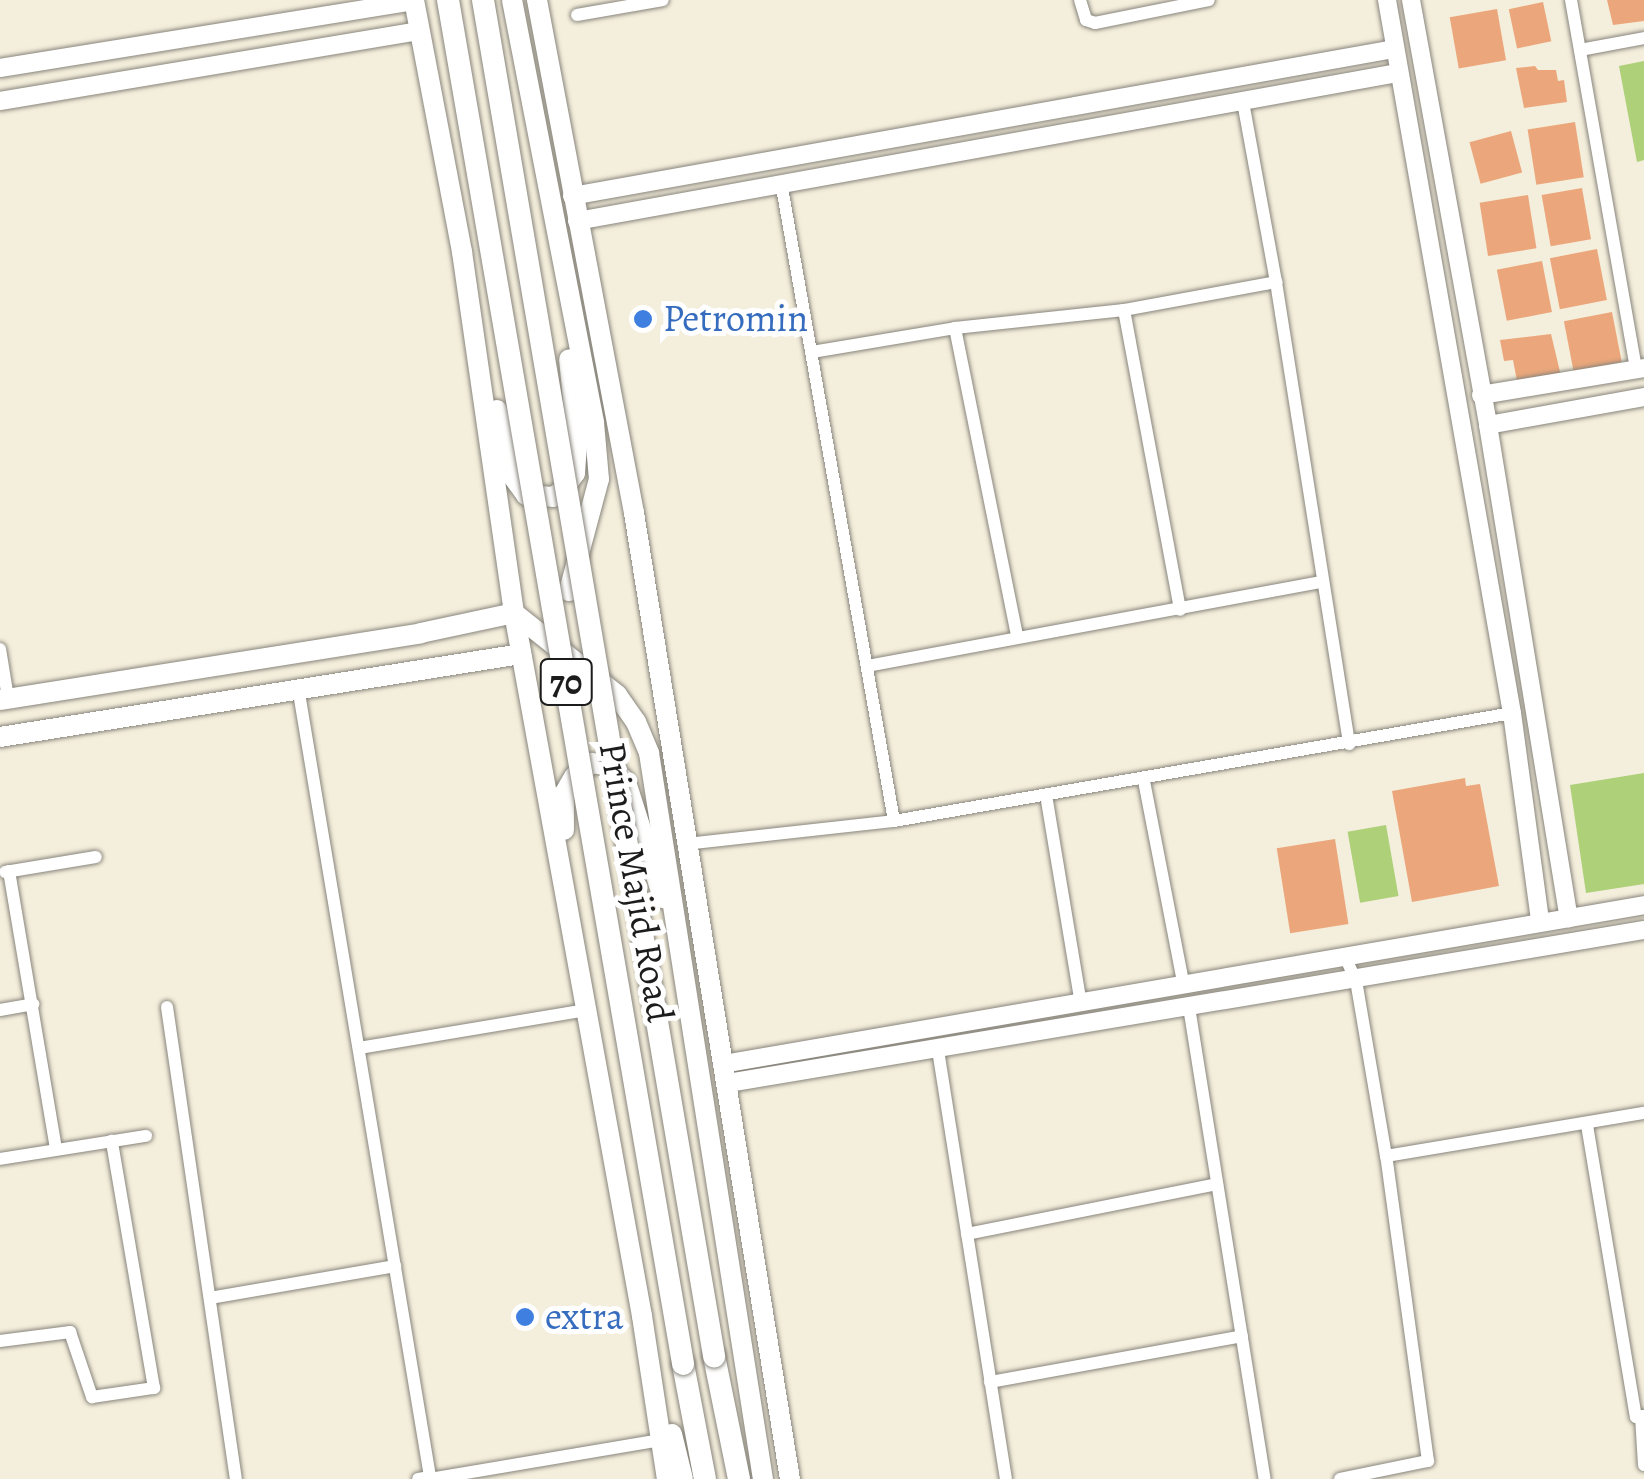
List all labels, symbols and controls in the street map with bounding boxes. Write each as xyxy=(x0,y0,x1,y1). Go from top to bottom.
place label: Petromin xyxy=(663,296,808,342)
marker: Petromin xyxy=(632,308,654,330)
road number: 70 xyxy=(538,652,594,712)
street label: Prince Majid Road xyxy=(589,738,683,1026)
place label: extra xyxy=(545,1294,624,1340)
marker: extra xyxy=(514,1306,536,1328)

